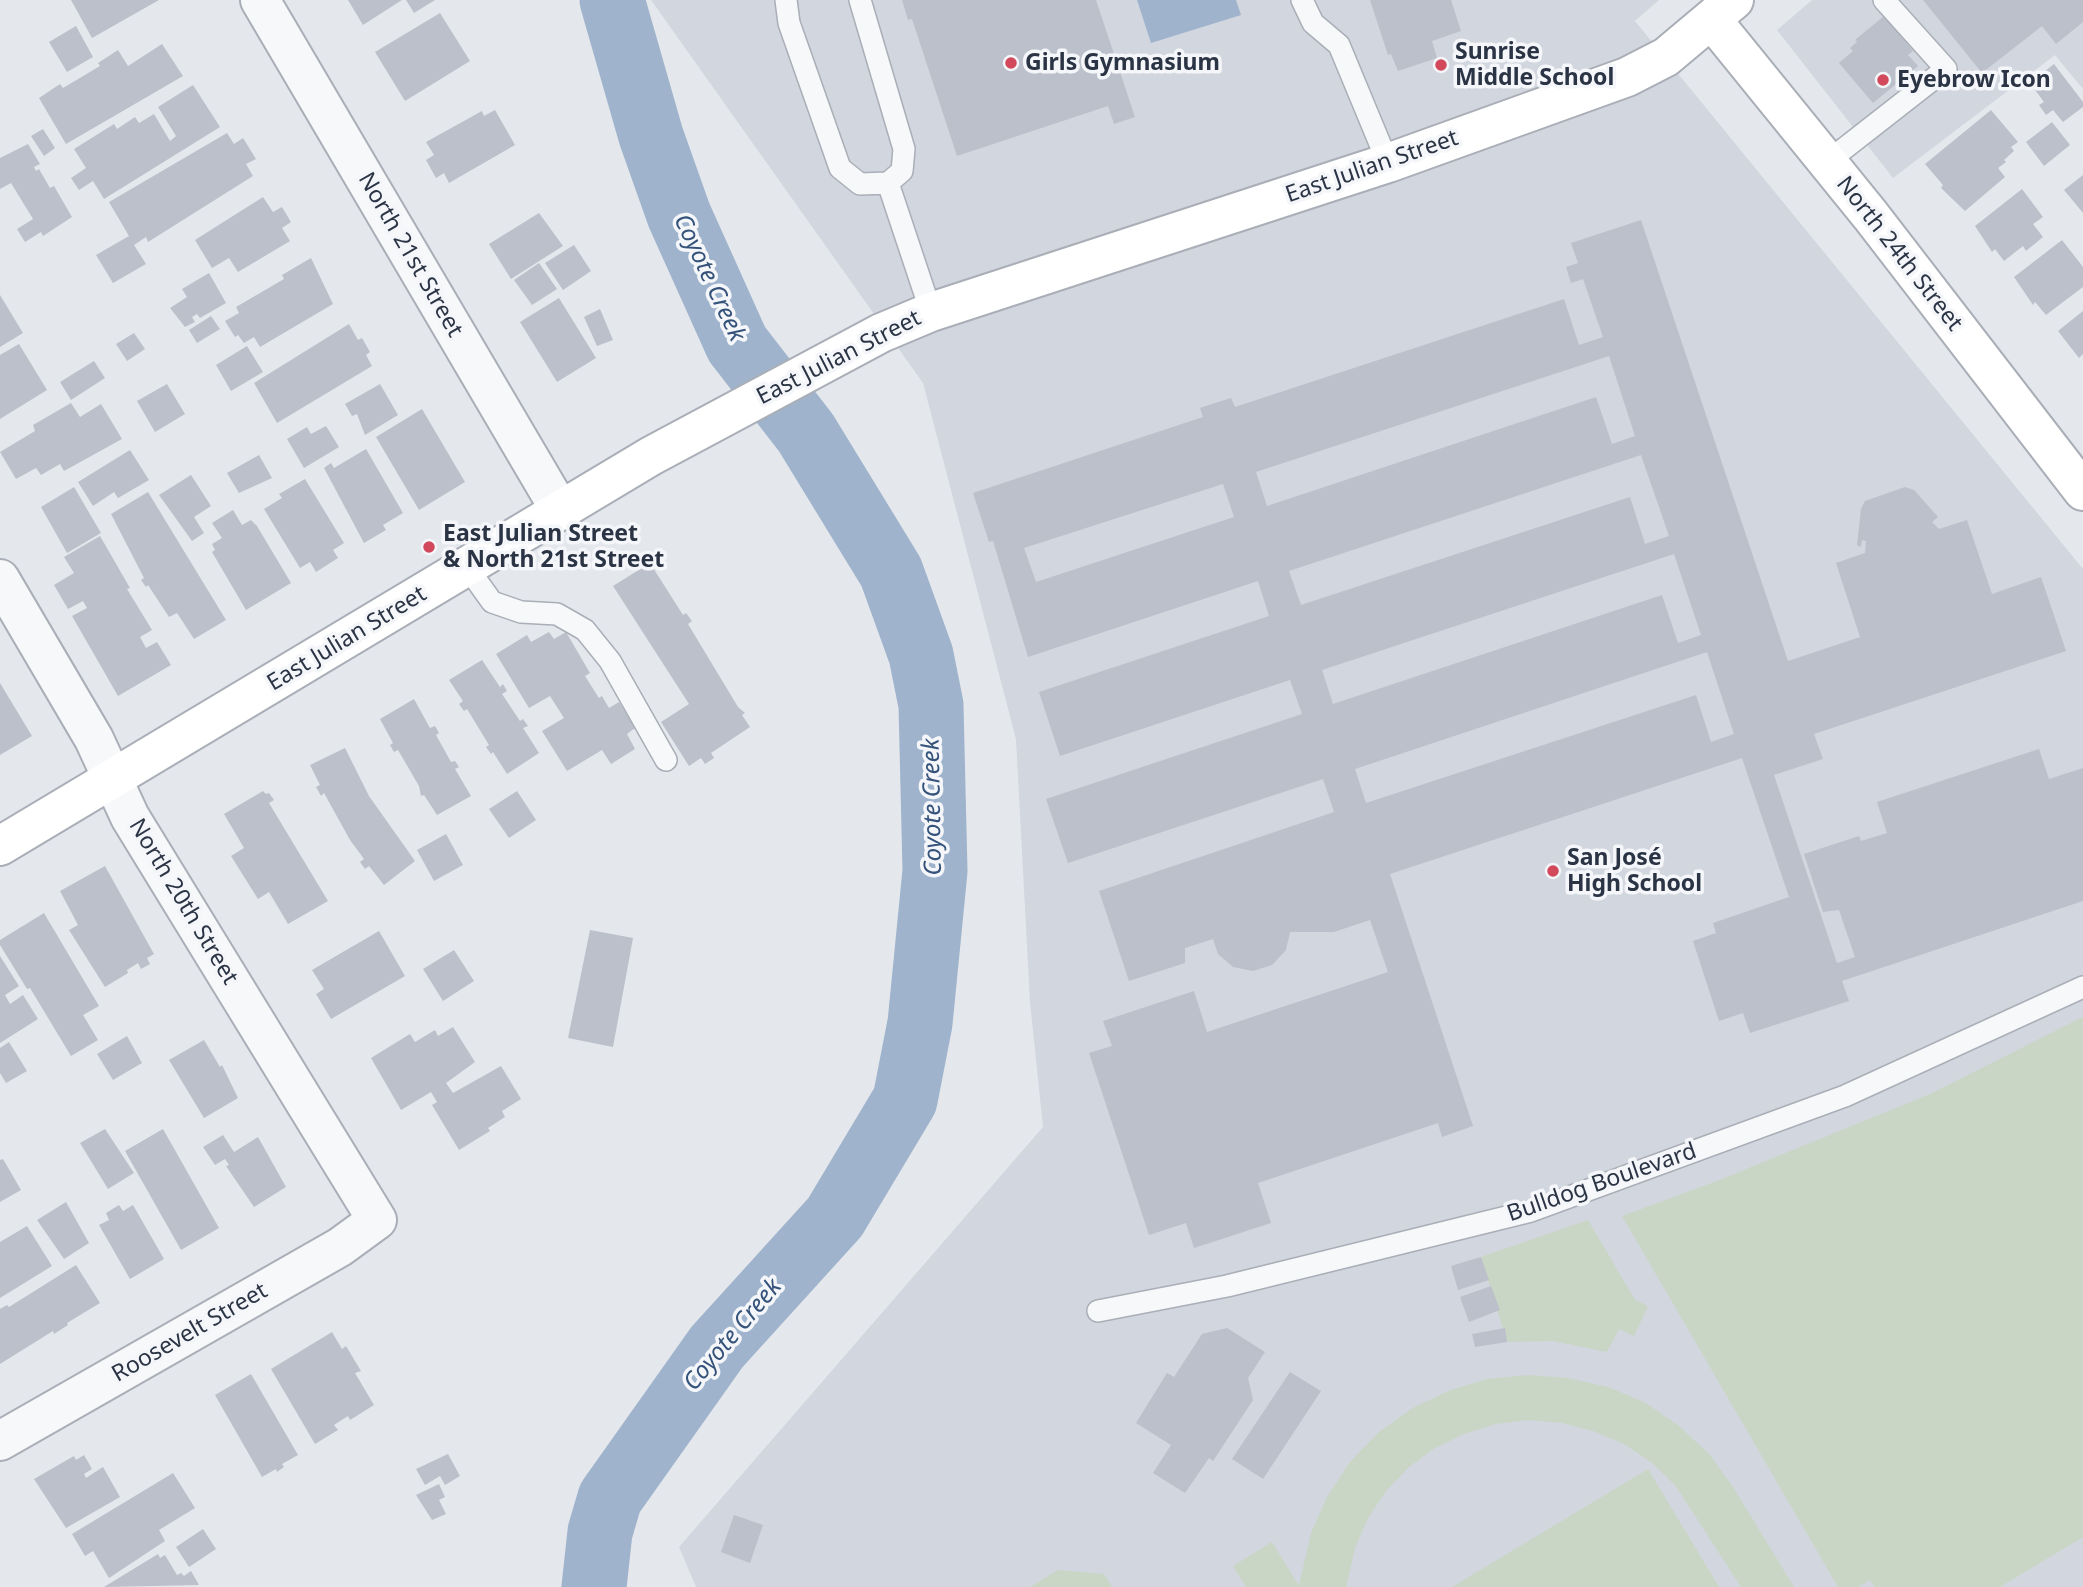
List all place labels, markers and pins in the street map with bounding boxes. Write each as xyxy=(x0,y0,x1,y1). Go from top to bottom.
place label: Sunrise Middle School xyxy=(1455,38,1614,92)
place label: Girls Gymnasium xyxy=(1025,49,1220,77)
marker: Girls Gymnasium xyxy=(1003,55,1019,71)
marker: Sunrise Middle School xyxy=(1433,57,1449,73)
place label: Eyebrow Icon xyxy=(1897,66,2051,94)
marker: Eyebrow Icon xyxy=(1875,72,1891,88)
place label: East Julian Street & North 21st Street xyxy=(443,520,664,574)
marker: East Julian Street & North 21st Street xyxy=(421,539,437,555)
place label: San José High School xyxy=(1567,844,1702,898)
marker: San José High School xyxy=(1545,863,1561,879)

